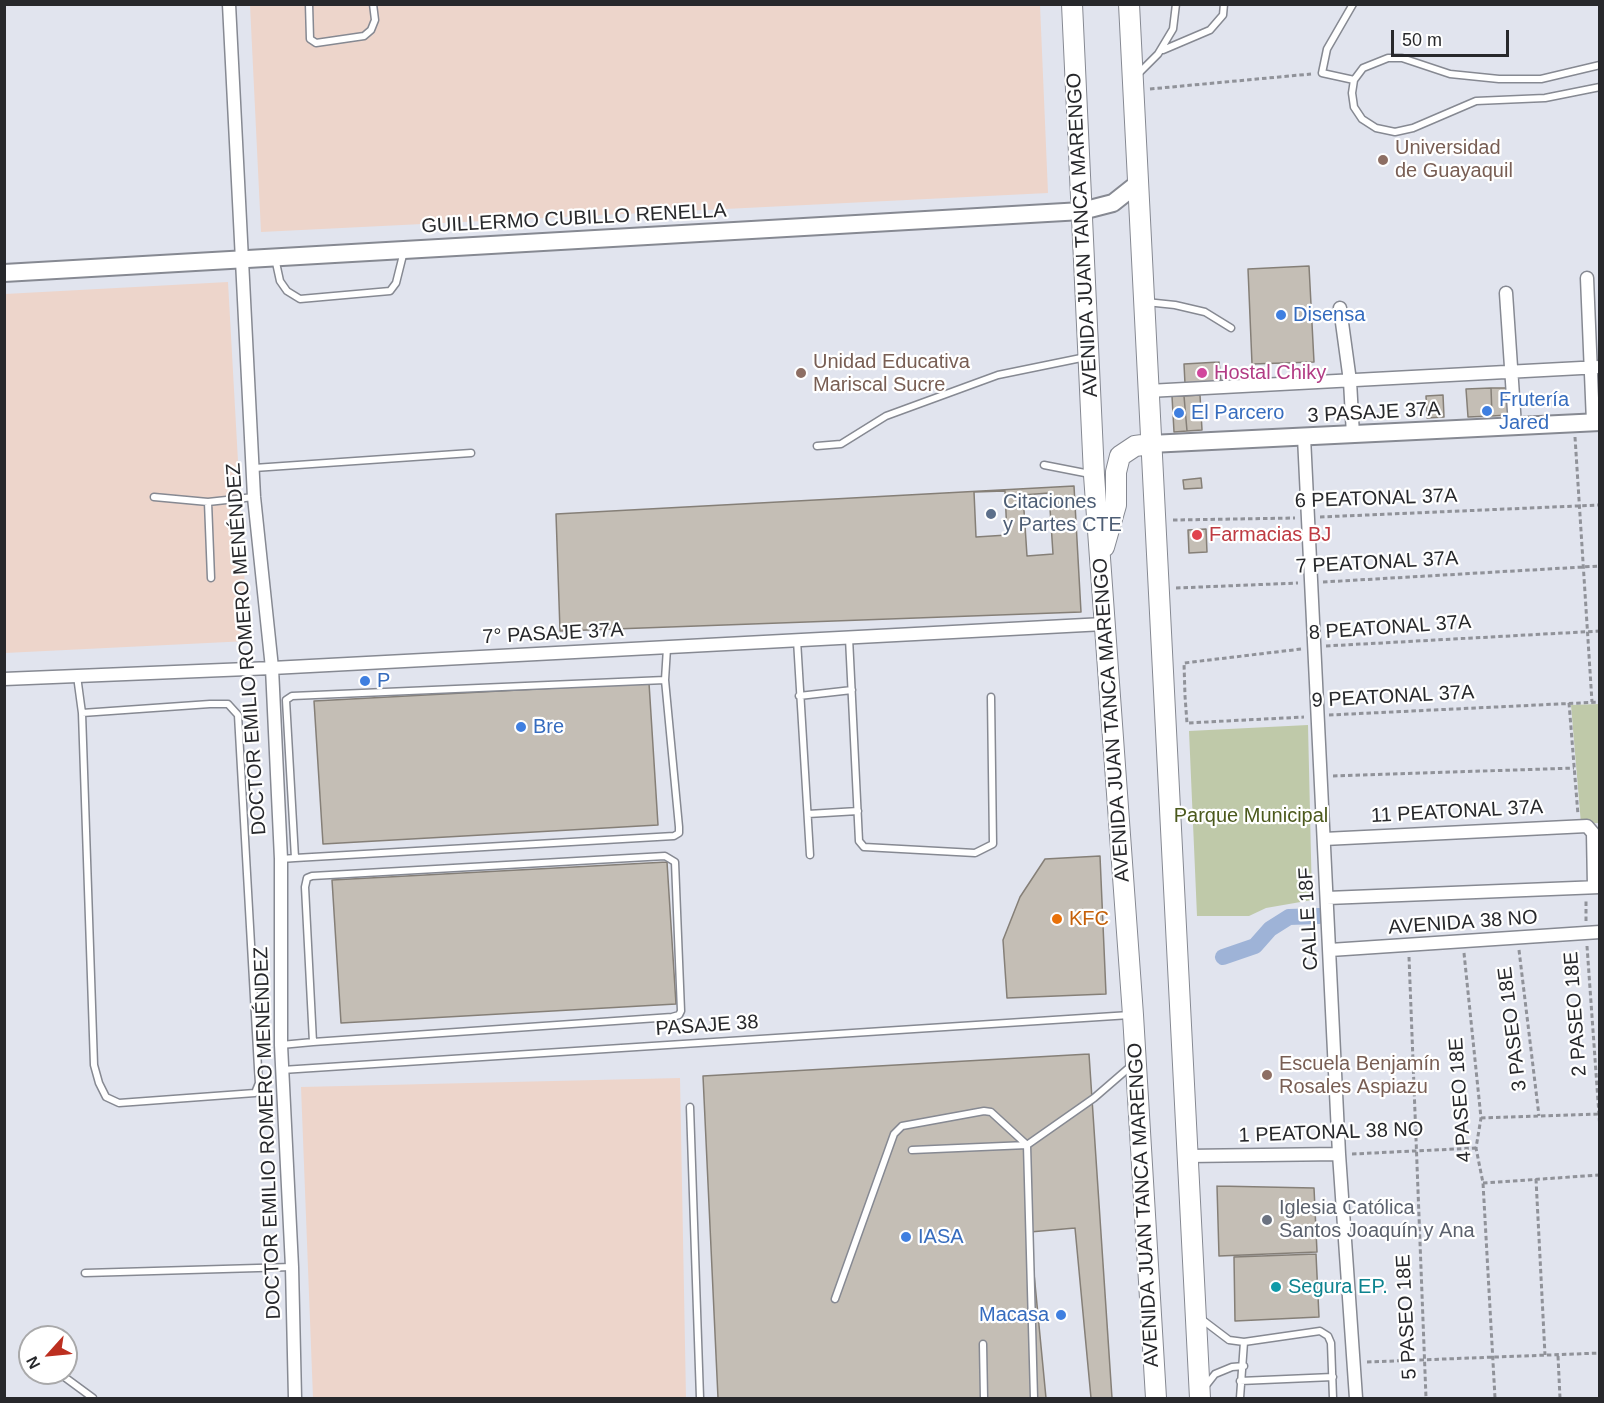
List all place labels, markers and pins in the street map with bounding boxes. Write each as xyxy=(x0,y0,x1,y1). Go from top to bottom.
place label: Universidad de Guayaquil xyxy=(1395,136,1513,183)
marker: Universidad de Guayaquil xyxy=(1376,153,1390,167)
place label: Disensa xyxy=(1293,303,1365,327)
marker: Disensa xyxy=(1274,308,1288,322)
place label: Unidad Educativa Mariscal Sucre xyxy=(813,350,970,397)
place label: Hostal Chiky xyxy=(1214,361,1326,385)
marker: Unidad Educativa Mariscal Sucre xyxy=(794,366,808,380)
marker: Hostal Chiky xyxy=(1195,366,1209,380)
place label: Frutería Jared xyxy=(1499,388,1569,435)
place label: El Parcero xyxy=(1191,401,1284,425)
marker: Frutería Jared xyxy=(1480,404,1494,418)
marker: El Parcero xyxy=(1172,406,1186,420)
place label: Citaciones y Partes CTE xyxy=(1003,490,1122,537)
marker: Citaciones y Partes CTE xyxy=(984,507,998,521)
place label: Farmacias BJ xyxy=(1209,523,1331,547)
marker: Farmacias BJ xyxy=(1190,528,1204,542)
place label: P xyxy=(377,669,390,693)
marker: P xyxy=(358,674,372,688)
place label: Bre xyxy=(533,715,564,739)
marker: Bre xyxy=(514,720,528,734)
place label: KFC xyxy=(1069,907,1109,931)
marker: KFC xyxy=(1050,912,1064,926)
place label: Escuela Benjamín Rosales Aspiazu xyxy=(1279,1052,1440,1099)
marker: Escuela Benjamín Rosales Aspiazu xyxy=(1260,1068,1274,1082)
place label: Iglesia Católica Santos Joaquín y Ana xyxy=(1279,1196,1475,1243)
marker: Iglesia Católica Santos Joaquín y Ana xyxy=(1260,1213,1274,1227)
place label: IASA xyxy=(918,1225,964,1249)
marker: IASA xyxy=(899,1230,913,1244)
place label: Segura EP. xyxy=(1288,1275,1388,1299)
marker: Segura EP. xyxy=(1269,1280,1283,1294)
place label: Macasa xyxy=(979,1303,1049,1327)
marker: Macasa xyxy=(1054,1308,1068,1322)

